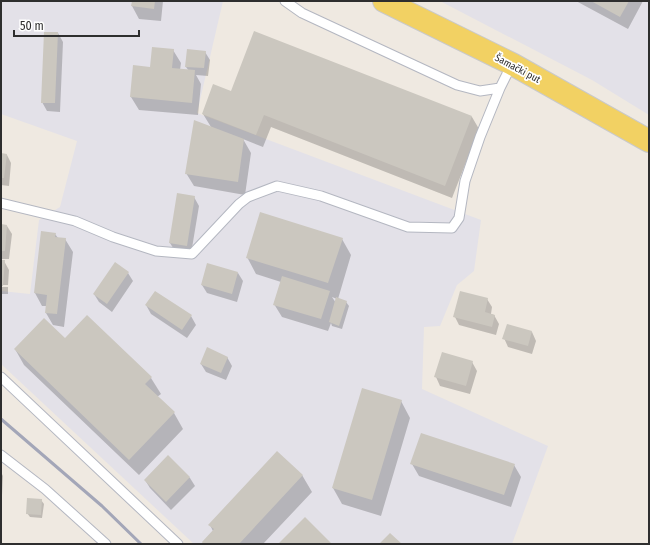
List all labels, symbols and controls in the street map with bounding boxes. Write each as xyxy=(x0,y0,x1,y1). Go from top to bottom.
scale bar xyxy=(14,12,139,38)
text: 50 m xyxy=(20,19,44,33)
street label: Šamački put xyxy=(493,50,544,86)

